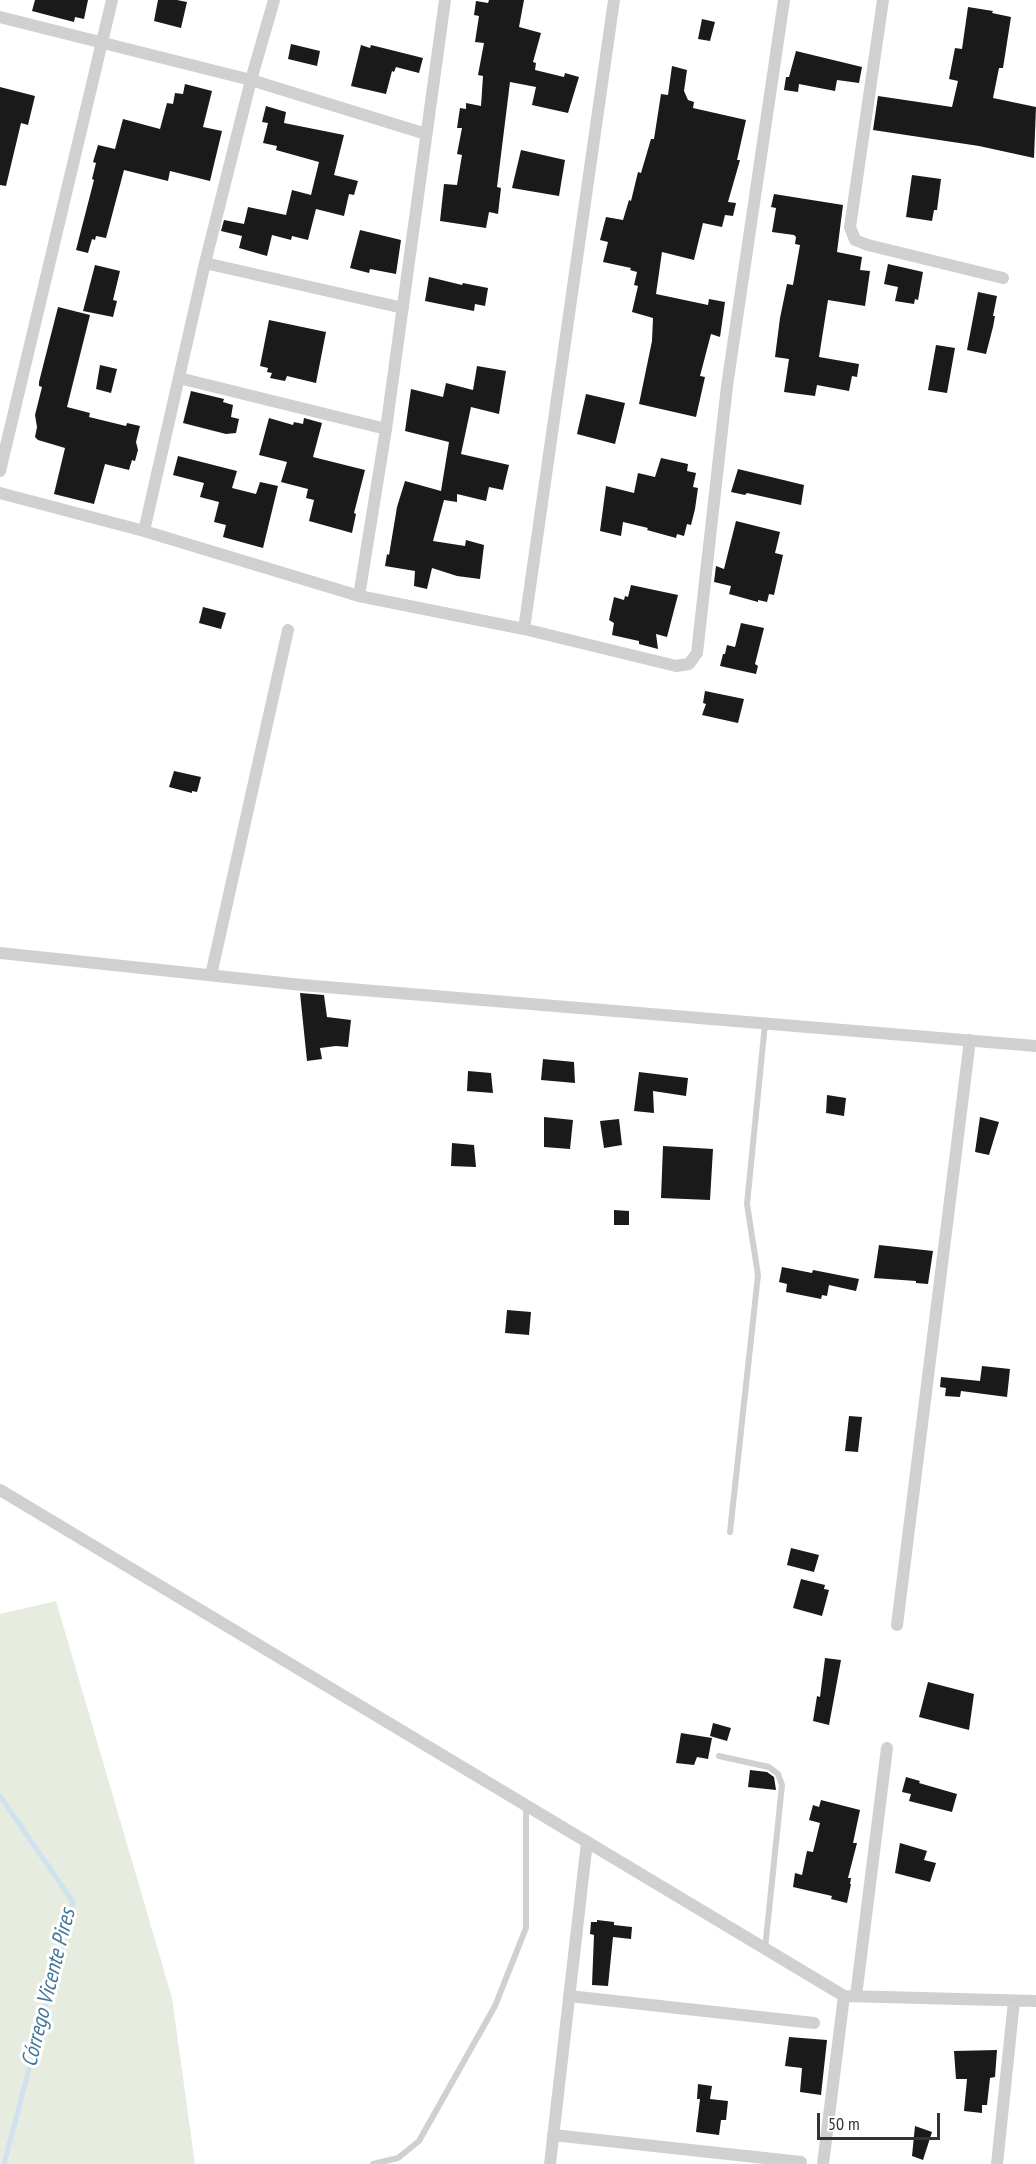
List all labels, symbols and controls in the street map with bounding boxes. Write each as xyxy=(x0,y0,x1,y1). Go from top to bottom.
water label: Córrego Vicente Pires xyxy=(17,1906,81,2070)
scale bar xyxy=(820,2101,943,2139)
text: 50 m xyxy=(828,2112,860,2135)

